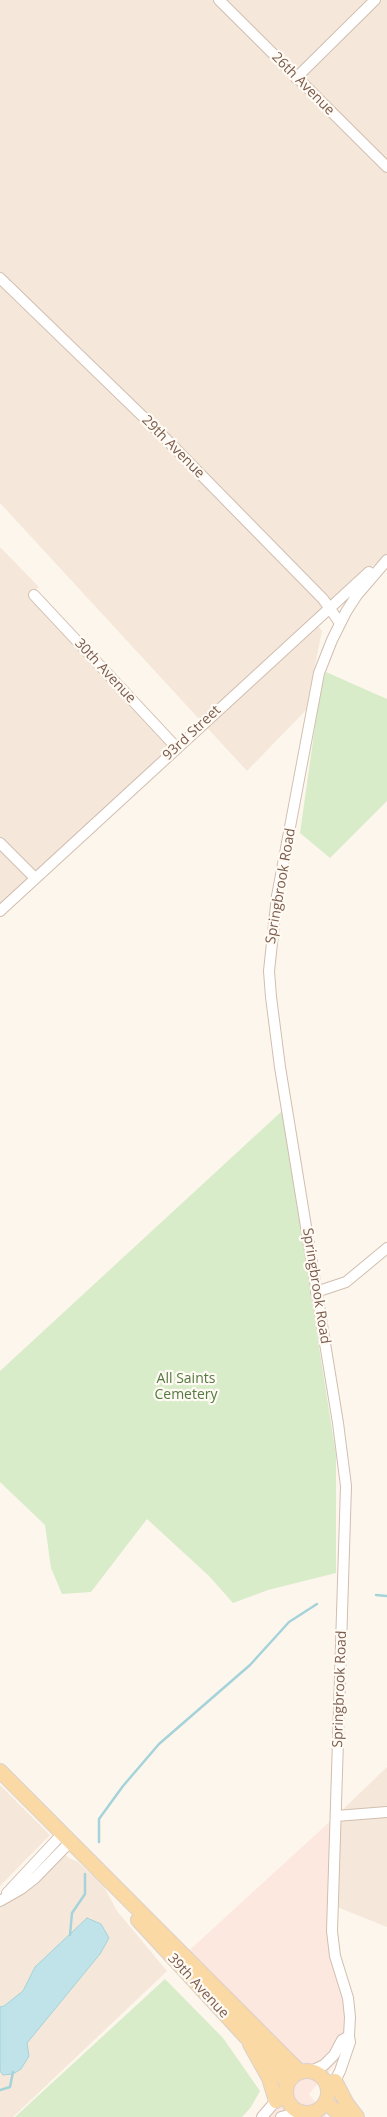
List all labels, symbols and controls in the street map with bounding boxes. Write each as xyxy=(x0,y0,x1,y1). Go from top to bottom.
street label: 26th Avenue xyxy=(268,49,338,119)
street label: 29th Avenue xyxy=(138,412,208,482)
street label: 30th Avenue xyxy=(71,635,139,707)
street label: 93rd Street xyxy=(160,702,224,764)
street label: Springbrook Road xyxy=(263,827,299,945)
street label: Springbrook Road xyxy=(299,1227,333,1345)
park label: All Saints Cemetery xyxy=(154,1371,218,1404)
street label: Springbrook Road xyxy=(330,1630,350,1748)
street label: 39th Avenue xyxy=(164,1950,232,2022)

